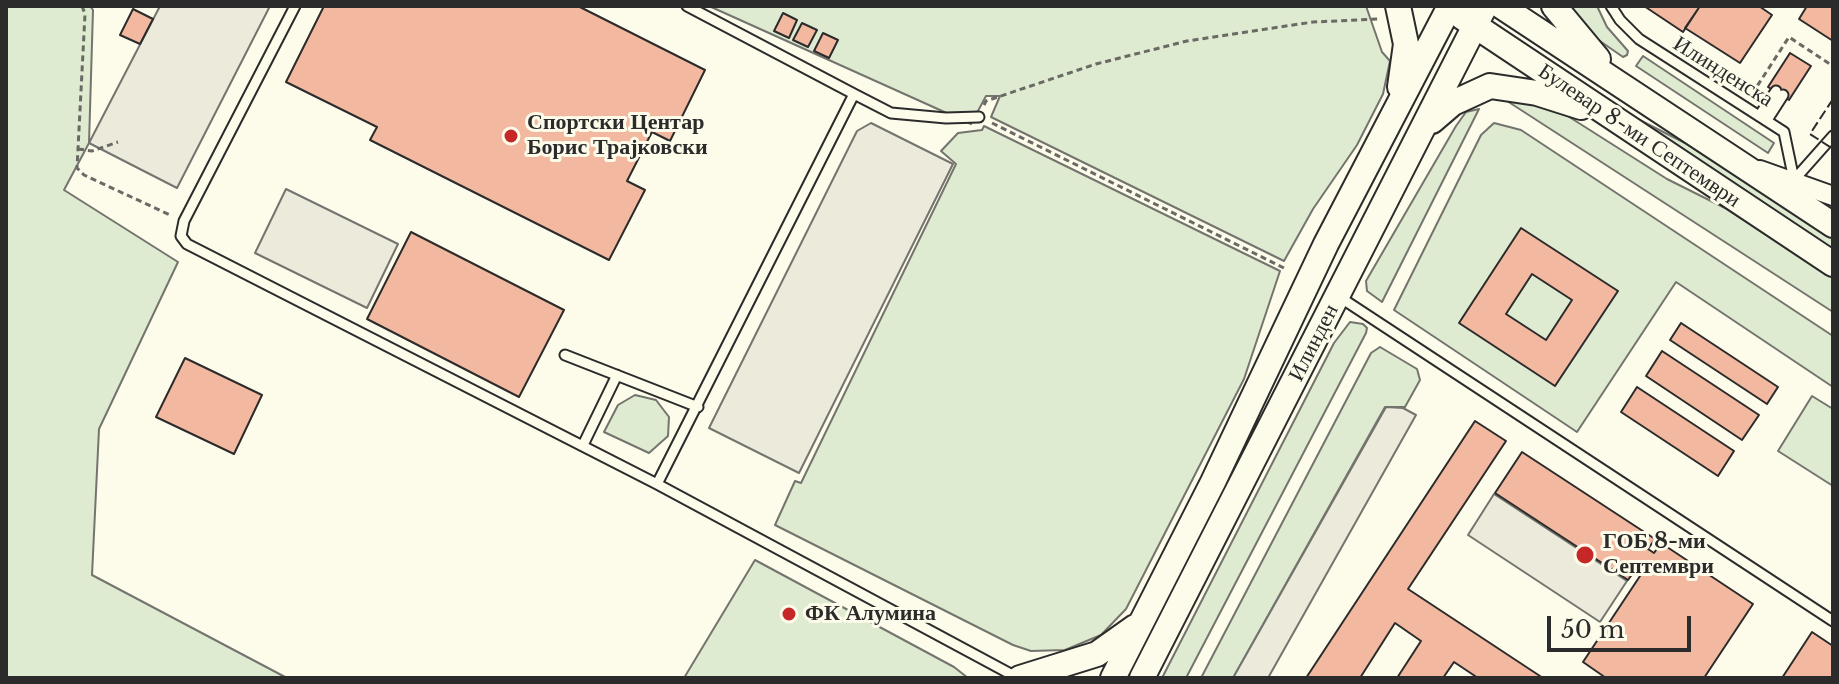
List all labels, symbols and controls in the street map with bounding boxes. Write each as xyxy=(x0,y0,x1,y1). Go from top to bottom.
street label: Илинденска xyxy=(1668,31,1778,113)
street label: Булевар 8-ми Септември xyxy=(1533,58,1745,214)
place label: Спортски Центар Борис Трајковски xyxy=(527,110,708,162)
marker: Спортски Центар Борис Трајковски xyxy=(502,127,520,145)
street label: Илинден xyxy=(1283,300,1345,386)
place label: ГОБ 8-ми Септември xyxy=(1603,529,1714,580)
marker: ГОБ 8-ми Септември xyxy=(1574,544,1596,566)
scale bar xyxy=(1551,600,1695,650)
place label: ФК Алумина xyxy=(805,601,936,627)
marker: ФК Алумина xyxy=(780,605,798,623)
text: 50 m xyxy=(1561,615,1624,644)

